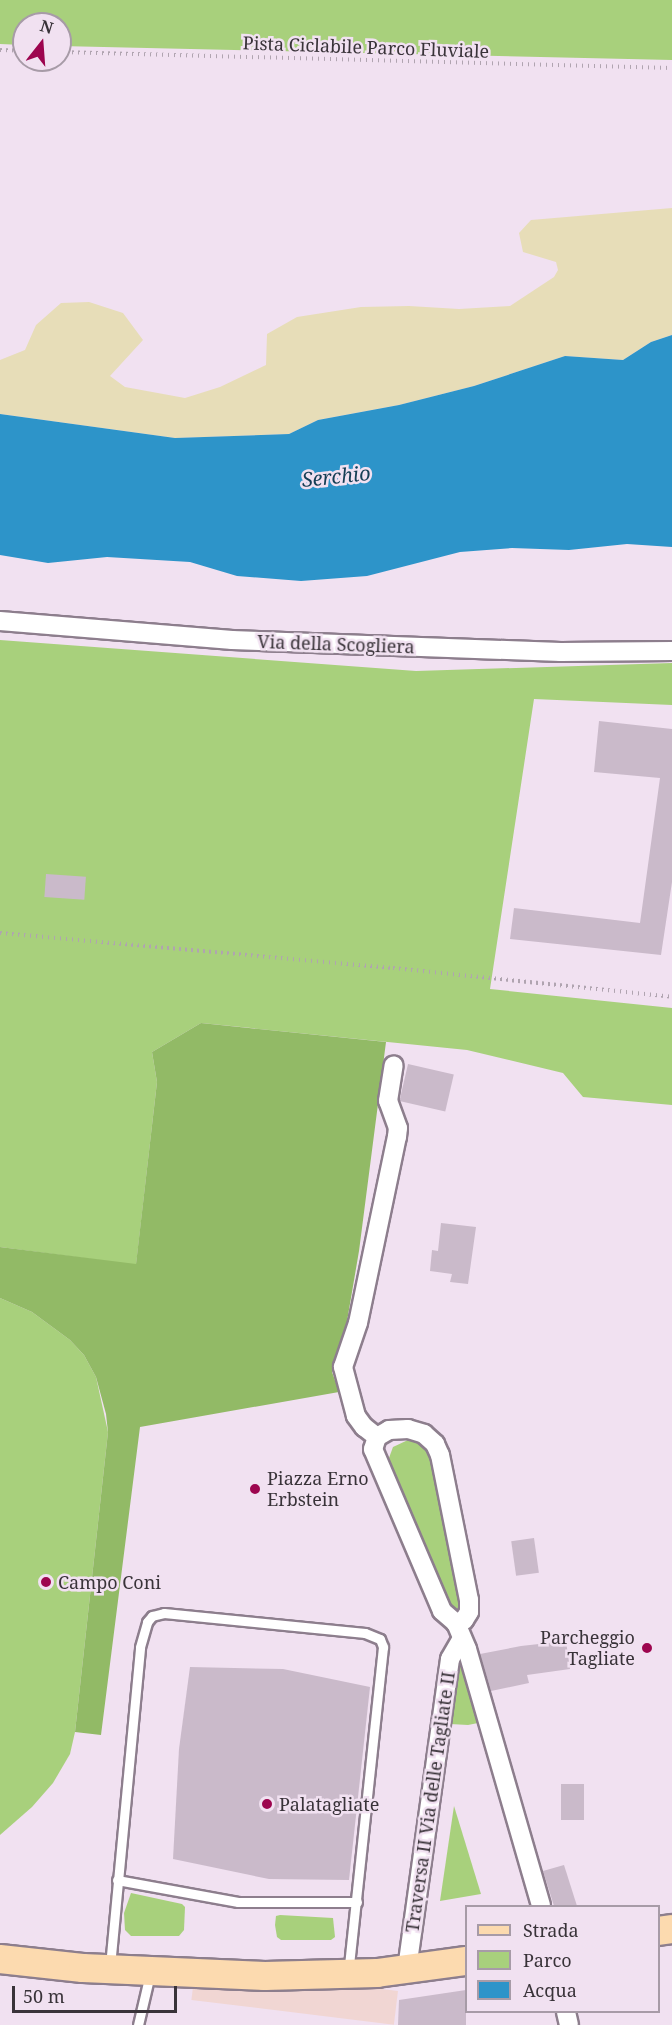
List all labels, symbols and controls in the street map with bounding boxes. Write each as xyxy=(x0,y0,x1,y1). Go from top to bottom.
north arrow xyxy=(12,12,72,72)
text: N xyxy=(37,14,56,39)
street label: Pista Ciclabile Parco Fluviale xyxy=(242,32,490,62)
water label: Serchio xyxy=(300,460,372,492)
street label: Via della Scogliera xyxy=(257,630,415,658)
place label: Piazza Erno Erbstein xyxy=(267,1468,369,1510)
marker: Piazza Erno Erbstein xyxy=(248,1482,262,1496)
place label: Campo Coni xyxy=(58,1571,161,1593)
marker: Campo Coni xyxy=(39,1575,53,1589)
place label: Parcheggio Tagliate xyxy=(540,1627,635,1670)
marker: Parcheggio Tagliate xyxy=(640,1641,654,1655)
street label: Traversa II Via delle Tagliate II xyxy=(401,1670,459,1934)
place label: Palatagliate xyxy=(279,1793,379,1815)
marker: Palatagliate xyxy=(260,1797,274,1811)
legend xyxy=(465,1905,660,2013)
text: Strada xyxy=(523,1918,579,1942)
text: Parco xyxy=(523,1948,572,1972)
scale bar xyxy=(15,1974,180,2012)
text: Acqua xyxy=(523,1978,577,2002)
text: 50 m xyxy=(23,1984,65,2008)

